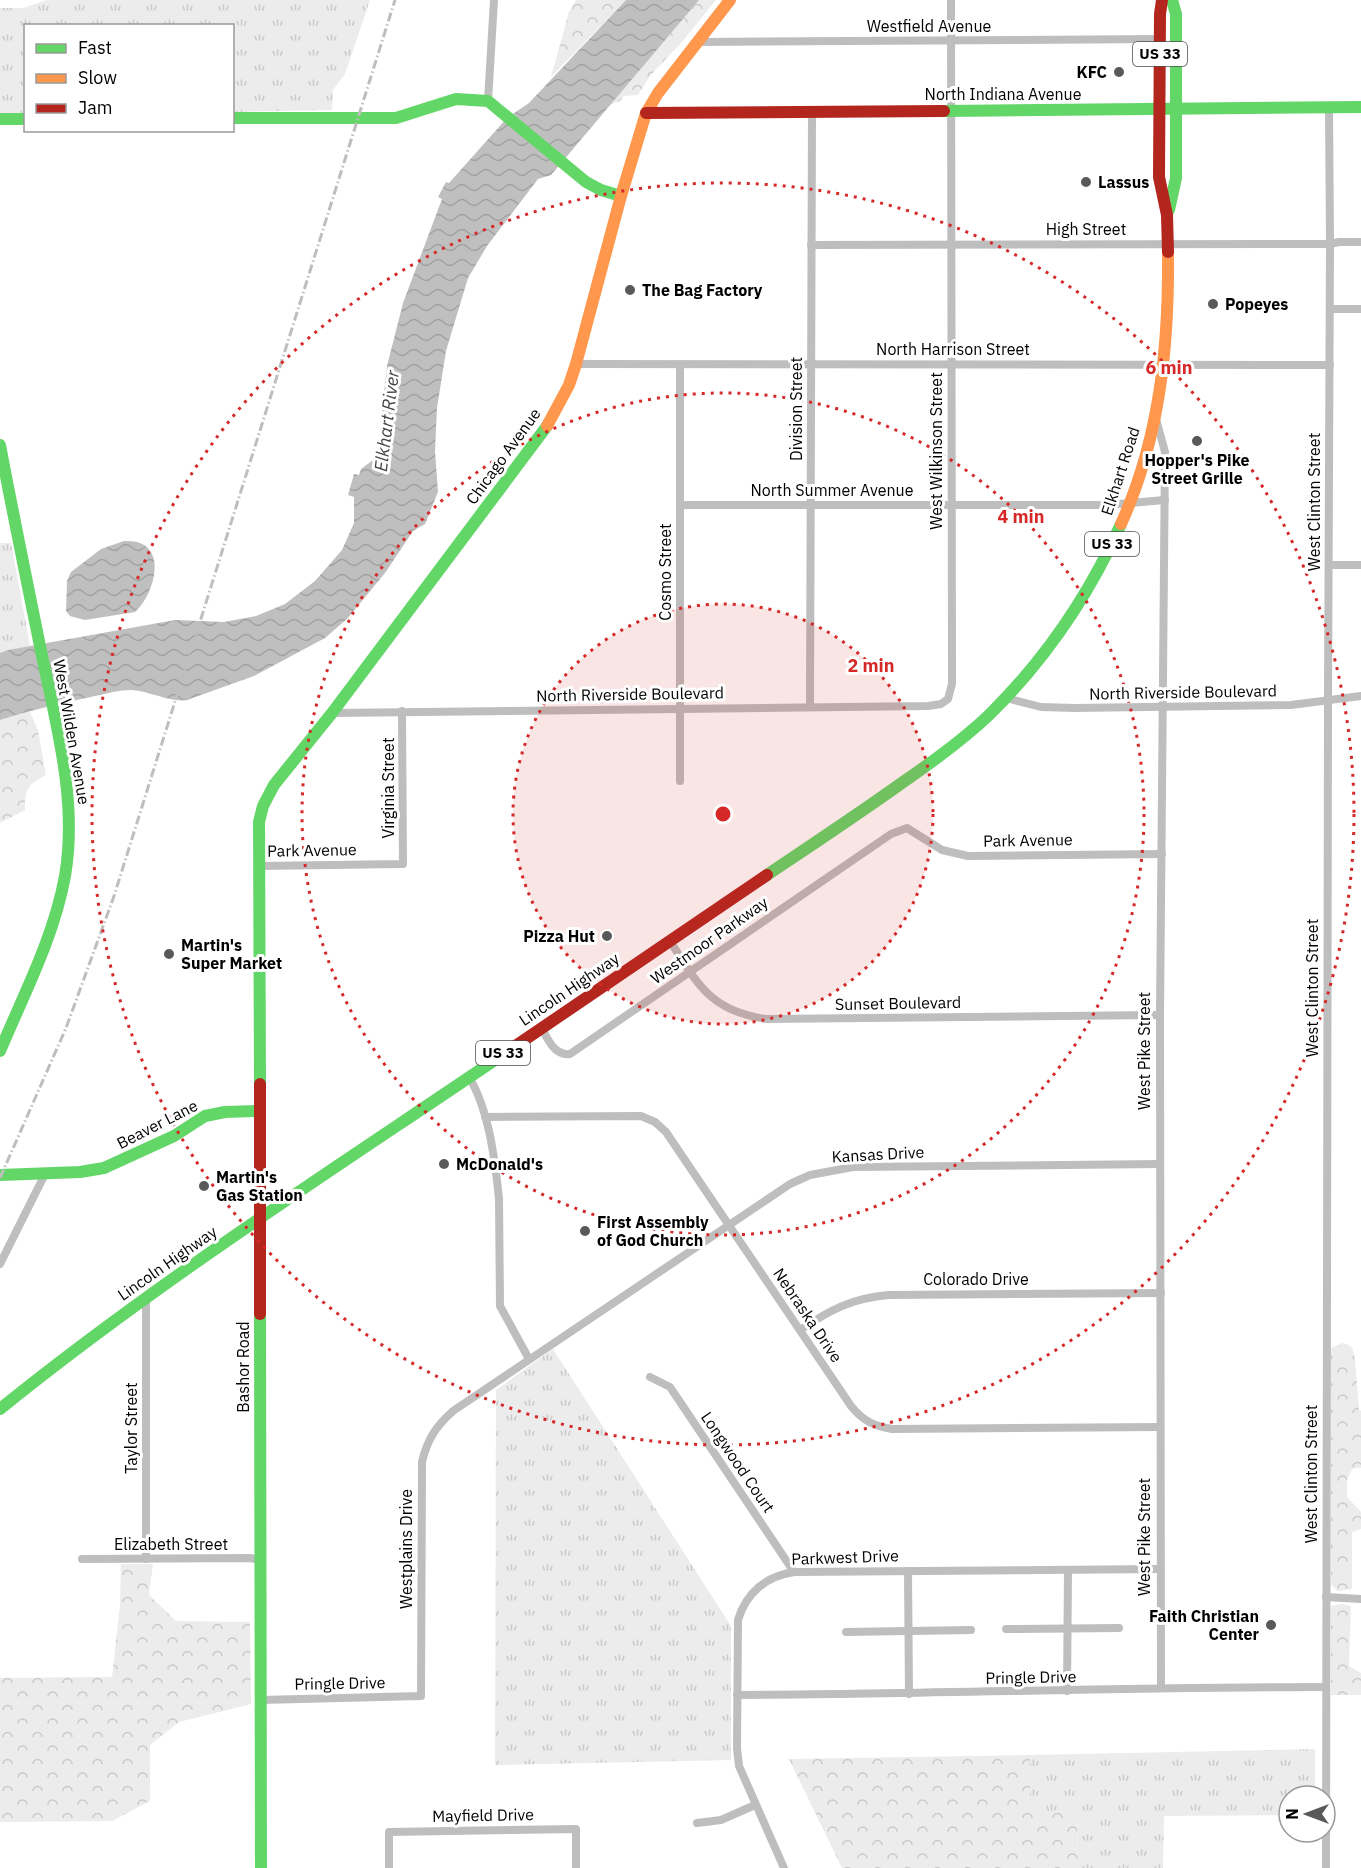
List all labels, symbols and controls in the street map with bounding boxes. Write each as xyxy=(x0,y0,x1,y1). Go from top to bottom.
street label: Westfield Avenue xyxy=(867,16,992,36)
legend xyxy=(24,24,234,132)
text: Fast xyxy=(78,36,112,59)
road number: US 33 xyxy=(1133,42,1187,66)
place label: KFC xyxy=(1077,62,1107,82)
marker: KFC xyxy=(1112,65,1126,79)
text: Slow xyxy=(78,66,117,89)
street label: North Indiana Avenue xyxy=(925,84,1082,104)
text: Jam xyxy=(78,96,113,119)
place label: Lassus xyxy=(1098,172,1149,192)
marker: Lassus xyxy=(1079,175,1093,189)
street label: High Street xyxy=(1046,219,1126,239)
place label: The Bag Factory xyxy=(642,280,763,300)
marker: The Bag Factory xyxy=(623,283,637,297)
place label: Popeyes xyxy=(1225,294,1288,314)
marker: Popeyes xyxy=(1206,297,1220,311)
street label: North Harrison Street xyxy=(876,339,1030,359)
text: 6 min xyxy=(1145,356,1193,379)
street label: Division Street xyxy=(786,357,806,461)
water label: Elkhart River xyxy=(369,369,404,473)
street label: West Wilkinson Street xyxy=(926,372,946,530)
street label: Chicago Avenue xyxy=(461,404,545,508)
street label: Elkhart Road xyxy=(1096,424,1144,518)
street label: West Clinton Street xyxy=(1304,433,1324,571)
marker: Hopper's Pike Street Grille xyxy=(1190,434,1204,448)
place label: Hopper's Pike Street Grille xyxy=(1145,450,1250,488)
street label: North Summer Avenue xyxy=(751,480,914,500)
text: 4 min xyxy=(997,505,1045,528)
street label: Cosmo Street xyxy=(655,523,675,621)
road number: US 33 xyxy=(1085,532,1139,556)
text: 2 min xyxy=(847,654,895,677)
street label: West Wilden Avenue xyxy=(49,658,95,806)
street label: North Riverside Boulevard xyxy=(1089,680,1277,704)
street label: North Riverside Boulevard xyxy=(536,682,724,706)
street label: Virginia Street xyxy=(378,738,398,839)
centre of rings xyxy=(713,804,733,824)
street label: Park Avenue xyxy=(983,829,1073,851)
street label: Park Avenue xyxy=(267,839,357,861)
street label: Westmoor Parkway xyxy=(646,892,772,988)
street label: West Clinton Street xyxy=(1302,919,1322,1057)
place label: Pizza Hut xyxy=(523,926,595,946)
marker: Pizza Hut xyxy=(600,929,614,943)
place label: Martin's Super Market xyxy=(181,935,282,973)
marker: Martin's Super Market xyxy=(162,947,176,961)
street label: Lincoln Highway xyxy=(515,948,623,1030)
street label: Sunset Boulevard xyxy=(835,992,961,1014)
street label: West Pike Street xyxy=(1134,992,1154,1110)
road number: US 33 xyxy=(476,1041,530,1065)
street label: Beaver Lane xyxy=(113,1095,201,1153)
street label: Kansas Drive xyxy=(831,1142,925,1166)
place label: McDonald's xyxy=(456,1154,543,1174)
marker: McDonald's xyxy=(437,1157,451,1171)
place label: Martin's Gas Station xyxy=(216,1167,303,1205)
marker: Martin's Gas Station xyxy=(197,1179,211,1193)
place label: First Assembly of God Church xyxy=(597,1212,709,1250)
street label: Lincoln Highway xyxy=(114,1221,221,1305)
marker: First Assembly of God Church xyxy=(578,1224,592,1238)
street label: Nebraska Drive xyxy=(769,1264,847,1366)
street label: Colorado Drive xyxy=(923,1269,1029,1289)
street label: Bashor Road xyxy=(233,1321,253,1413)
street label: Taylor Street xyxy=(121,1382,141,1474)
street label: West Clinton Street xyxy=(1301,1405,1321,1543)
street label: Longwood Court xyxy=(697,1408,779,1516)
street label: West Pike Street xyxy=(1134,1478,1154,1596)
street label: Westplains Drive xyxy=(396,1489,416,1609)
street label: Elizabeth Street xyxy=(114,1534,228,1554)
street label: Parkwest Drive xyxy=(791,1545,899,1569)
place label: Faith Christian Center xyxy=(1149,1606,1260,1644)
marker: Faith Christian Center xyxy=(1264,1618,1278,1632)
street label: Pringle Drive xyxy=(985,1666,1077,1688)
street label: Pringle Drive xyxy=(294,1672,386,1694)
north arrow xyxy=(1277,1784,1337,1844)
street label: Mayfield Drive xyxy=(432,1804,534,1826)
text: N xyxy=(1282,1808,1302,1820)

